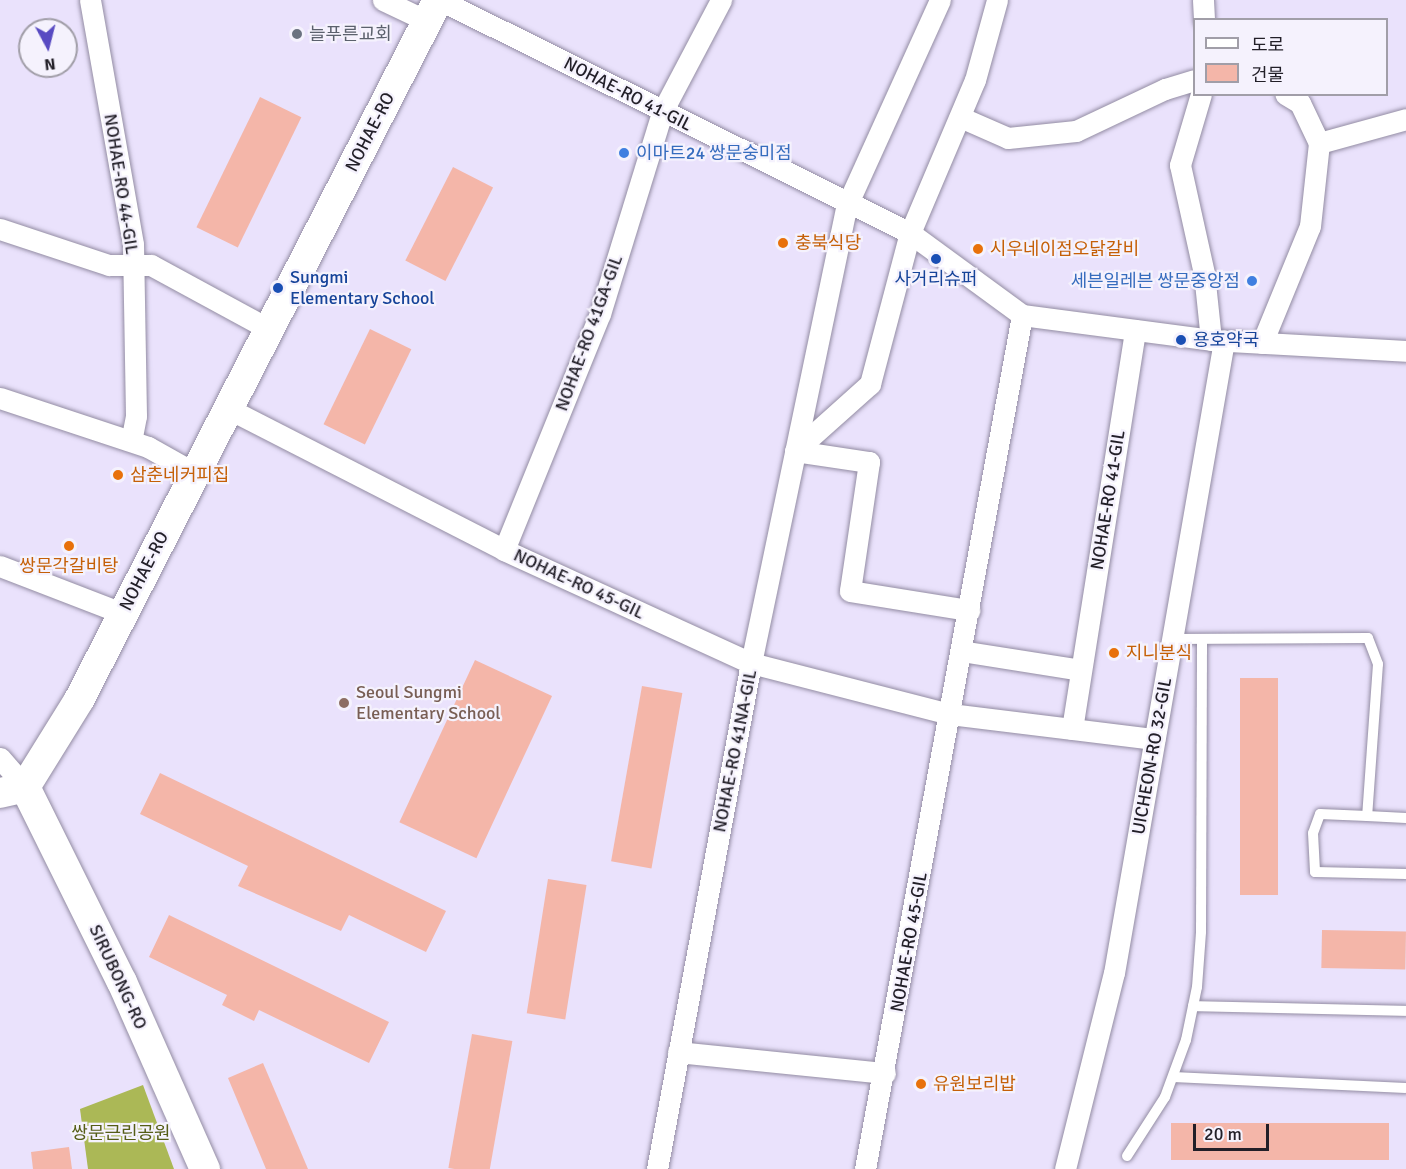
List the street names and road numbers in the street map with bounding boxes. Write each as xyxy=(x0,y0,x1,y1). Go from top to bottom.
street label: NOHAE-RO 41-GIL xyxy=(560,52,696,136)
street label: NOHAE-RO xyxy=(341,89,399,175)
street label: NOHAE-RO 44-GIL xyxy=(99,112,143,256)
street label: NOHAE-RO 41GA-GIL xyxy=(551,252,627,414)
street label: NOHAE-RO 41-GIL xyxy=(1086,429,1130,571)
street label: NOHAE-RO xyxy=(115,528,173,614)
street label: NOHAE-RO 45-GIL xyxy=(510,544,648,624)
street label: NOHAE-RO 41NA-GIL xyxy=(709,668,761,834)
street label: UICHEON-RO 32-GIL xyxy=(1128,676,1176,836)
street label: NOHAE-RO 45-GIL xyxy=(886,870,932,1014)
street label: SIRUBONG-RO xyxy=(84,921,152,1033)

